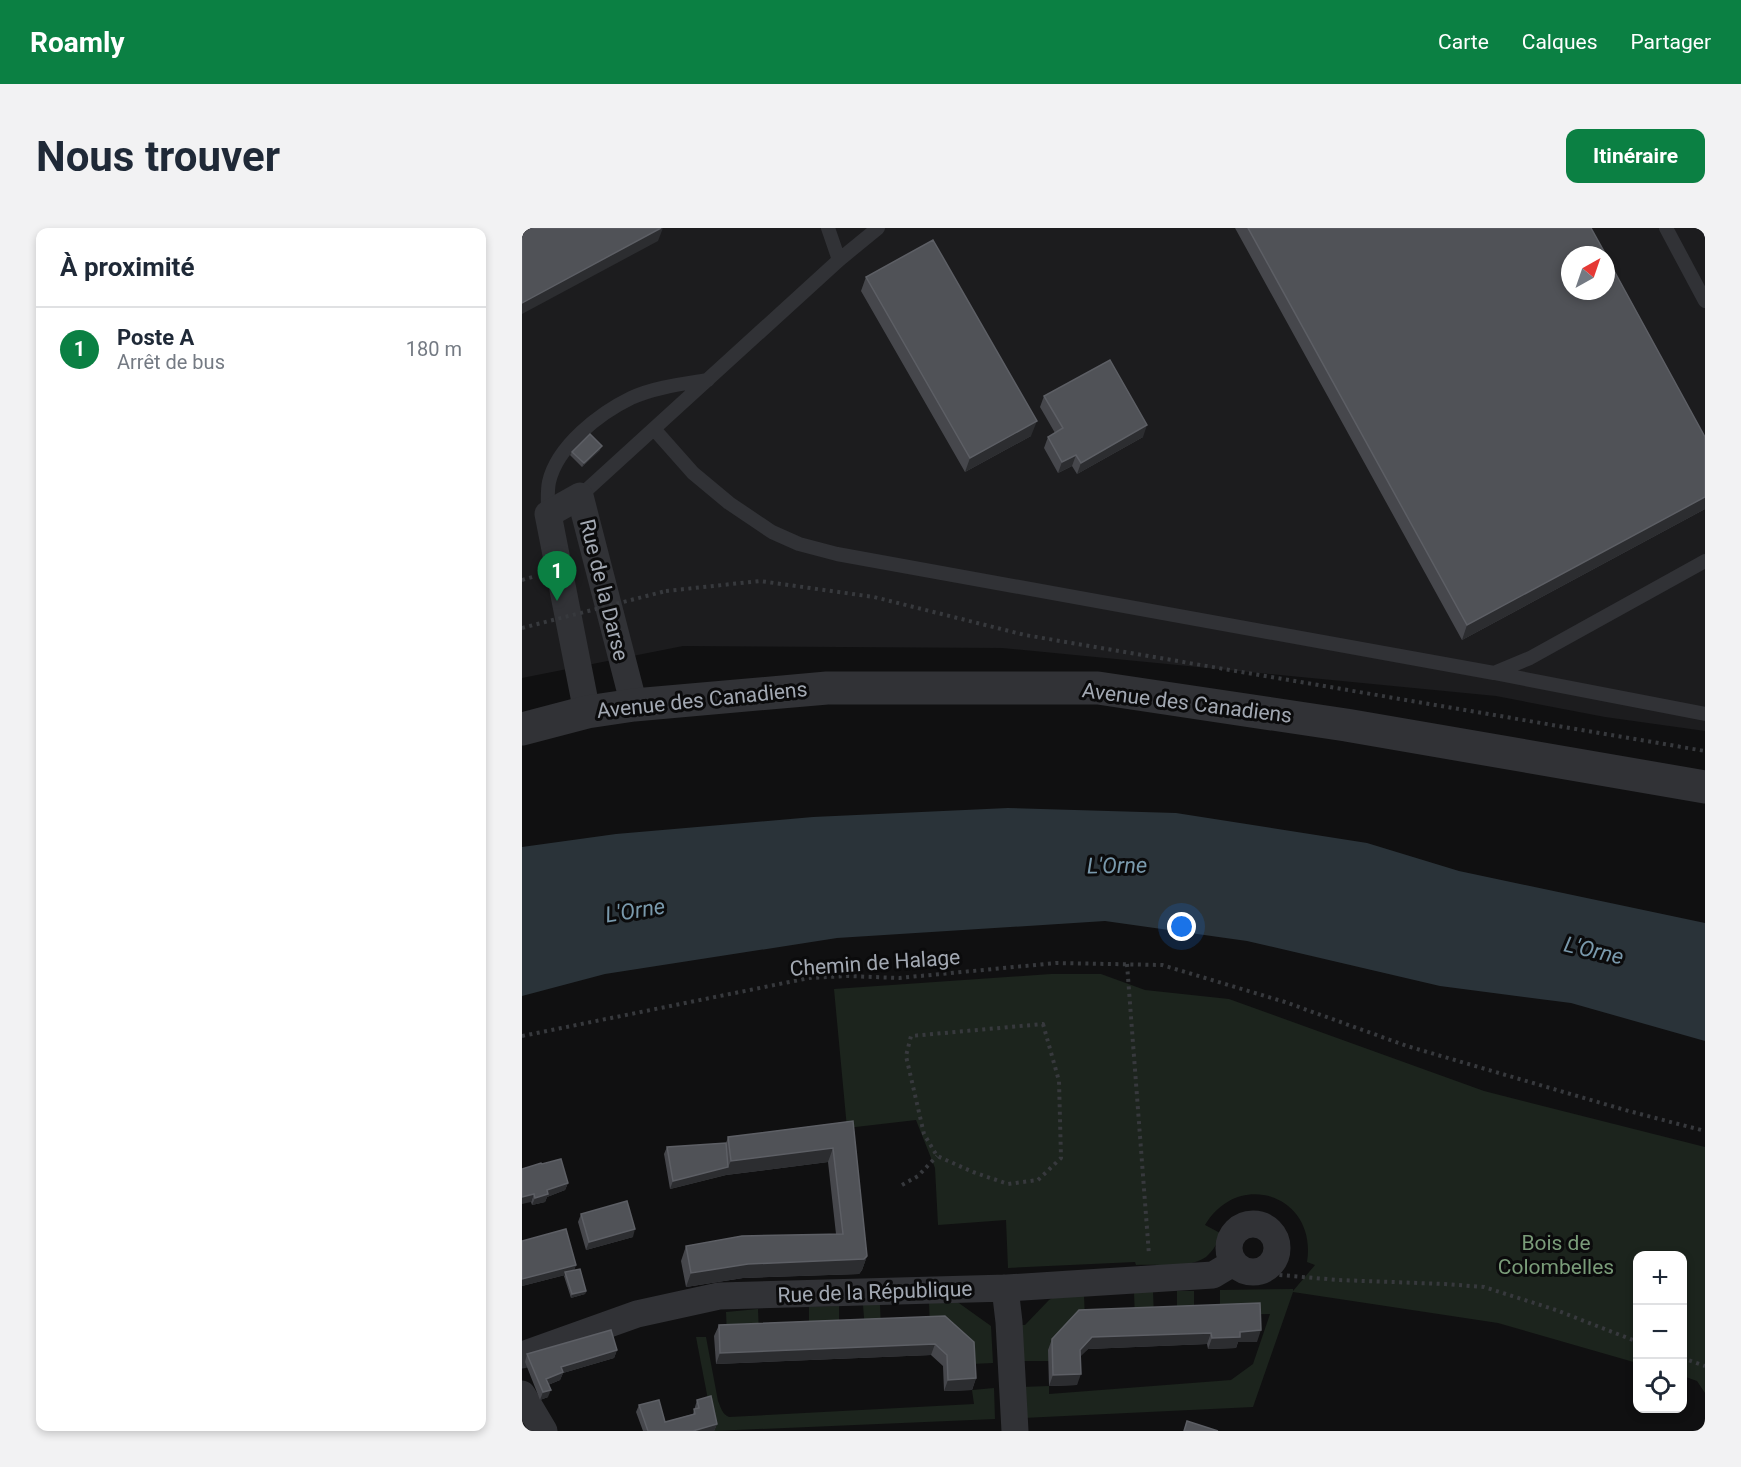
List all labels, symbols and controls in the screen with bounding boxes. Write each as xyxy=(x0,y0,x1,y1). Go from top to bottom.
text: Roamly xyxy=(30,26,125,59)
text: Carte xyxy=(1438,30,1489,54)
text: Calques xyxy=(1522,30,1597,54)
text: Partager xyxy=(1630,30,1711,54)
button: Itinéraire xyxy=(1566,129,1705,183)
text: Nous trouver xyxy=(36,132,280,181)
north arrow xyxy=(1561,246,1615,300)
text: À proximité xyxy=(60,252,194,282)
text: Poste A xyxy=(117,325,194,350)
text: 1 xyxy=(74,337,85,361)
text: 180 m xyxy=(406,337,462,361)
text: Arrêt de bus xyxy=(117,350,225,374)
street label: Rue de la Darse xyxy=(575,517,633,663)
pin: 1 xyxy=(537,552,576,601)
street label: Avenue des Canadiens xyxy=(596,677,808,723)
street label: Avenue des Canadiens xyxy=(1081,678,1293,728)
water label: L'Orne xyxy=(1087,852,1147,879)
water label: L'Orne xyxy=(603,893,667,928)
your location xyxy=(1167,912,1196,941)
water label: L'Orne xyxy=(1562,932,1626,969)
street label: Chemin de Halage xyxy=(789,945,961,981)
park label: Bois de Colombelles xyxy=(1498,1231,1614,1279)
map controls xyxy=(1633,1251,1687,1413)
button: + xyxy=(1633,1251,1687,1305)
street label: Rue de la République xyxy=(777,1277,973,1307)
button: − xyxy=(1633,1305,1687,1359)
button: locate xyxy=(1633,1359,1687,1413)

